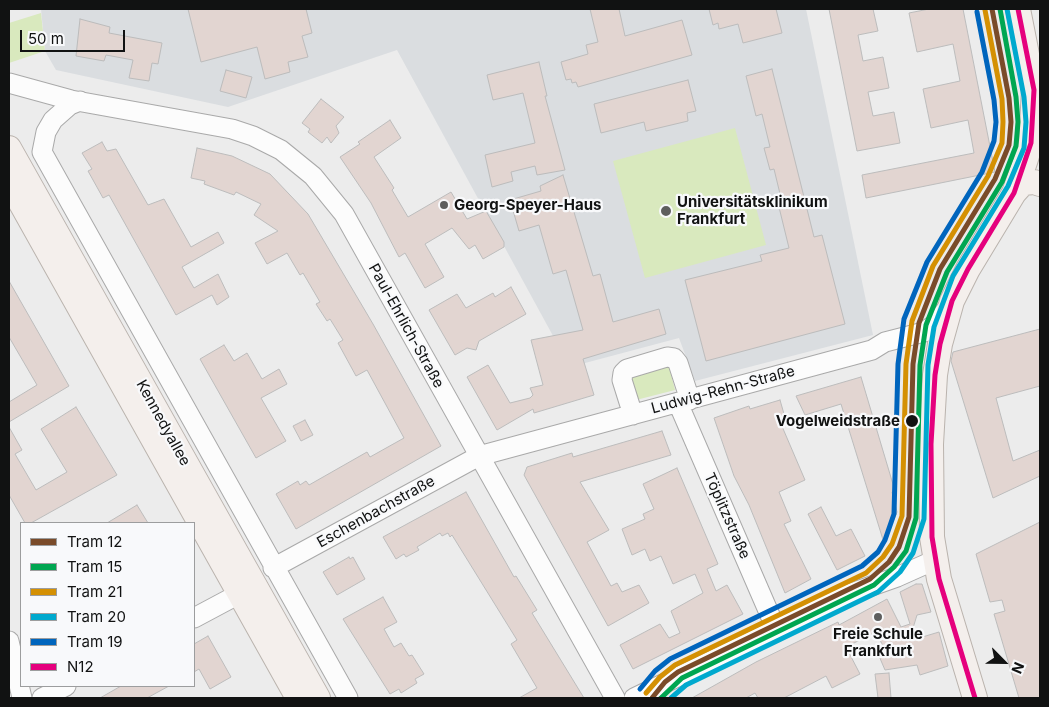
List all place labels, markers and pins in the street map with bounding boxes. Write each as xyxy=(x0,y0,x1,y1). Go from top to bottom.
place label: Universitätsklinikum Frankfurt xyxy=(677,193,828,228)
place label: Georg-Speyer-Haus xyxy=(454,196,601,214)
marker: Georg-Speyer-Haus xyxy=(438,199,450,211)
marker: Universitätsklinikum Frankfurt xyxy=(659,204,673,218)
place label: Vogelweidstraße xyxy=(776,412,900,430)
marker: Vogelweidstraße xyxy=(904,413,920,429)
marker: Freie Schule Frankfurt xyxy=(872,611,884,623)
place label: Freie Schule Frankfurt xyxy=(833,625,923,660)

